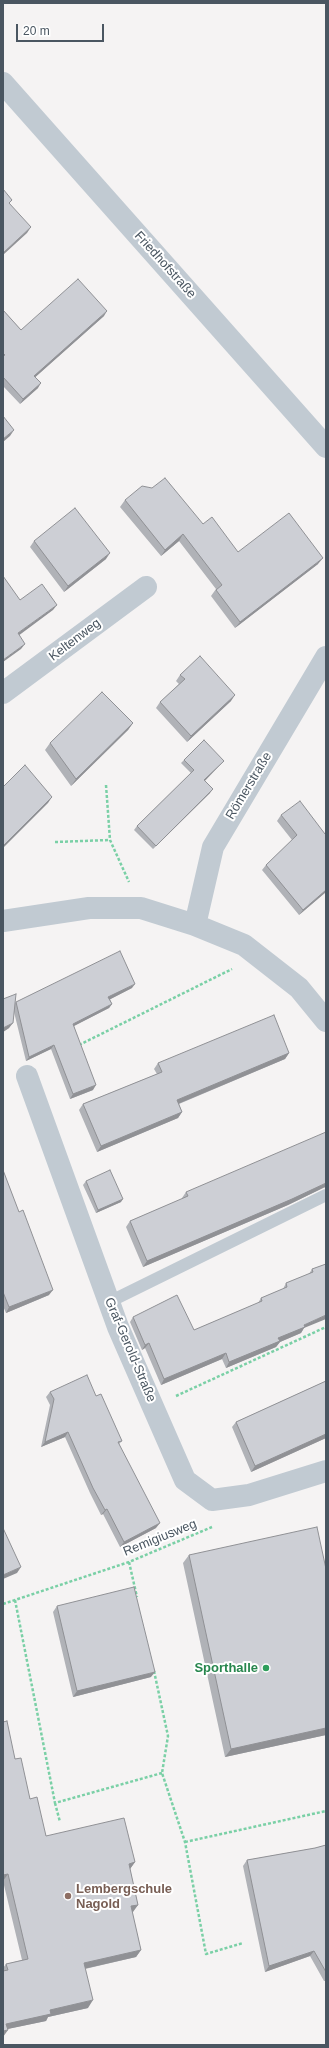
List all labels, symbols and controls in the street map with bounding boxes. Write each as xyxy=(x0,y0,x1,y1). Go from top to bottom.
scale bar xyxy=(18,16,106,42)
text: 20 m xyxy=(23,24,50,38)
street label: Friedhofstraße xyxy=(131,228,199,302)
street label: Keltenweg xyxy=(46,616,104,664)
street label: Römerstraße xyxy=(223,749,275,823)
street label: Graf-Gerold-Straße xyxy=(101,1295,159,1405)
street label: Remigiusweg xyxy=(121,1516,199,1560)
place label: Sporthalle xyxy=(194,1660,258,1676)
marker: Sporthalle xyxy=(261,1663,271,1673)
place label: Lembergschule Nagold xyxy=(76,1881,172,1912)
marker: Lembergschule Nagold xyxy=(63,1891,73,1901)

